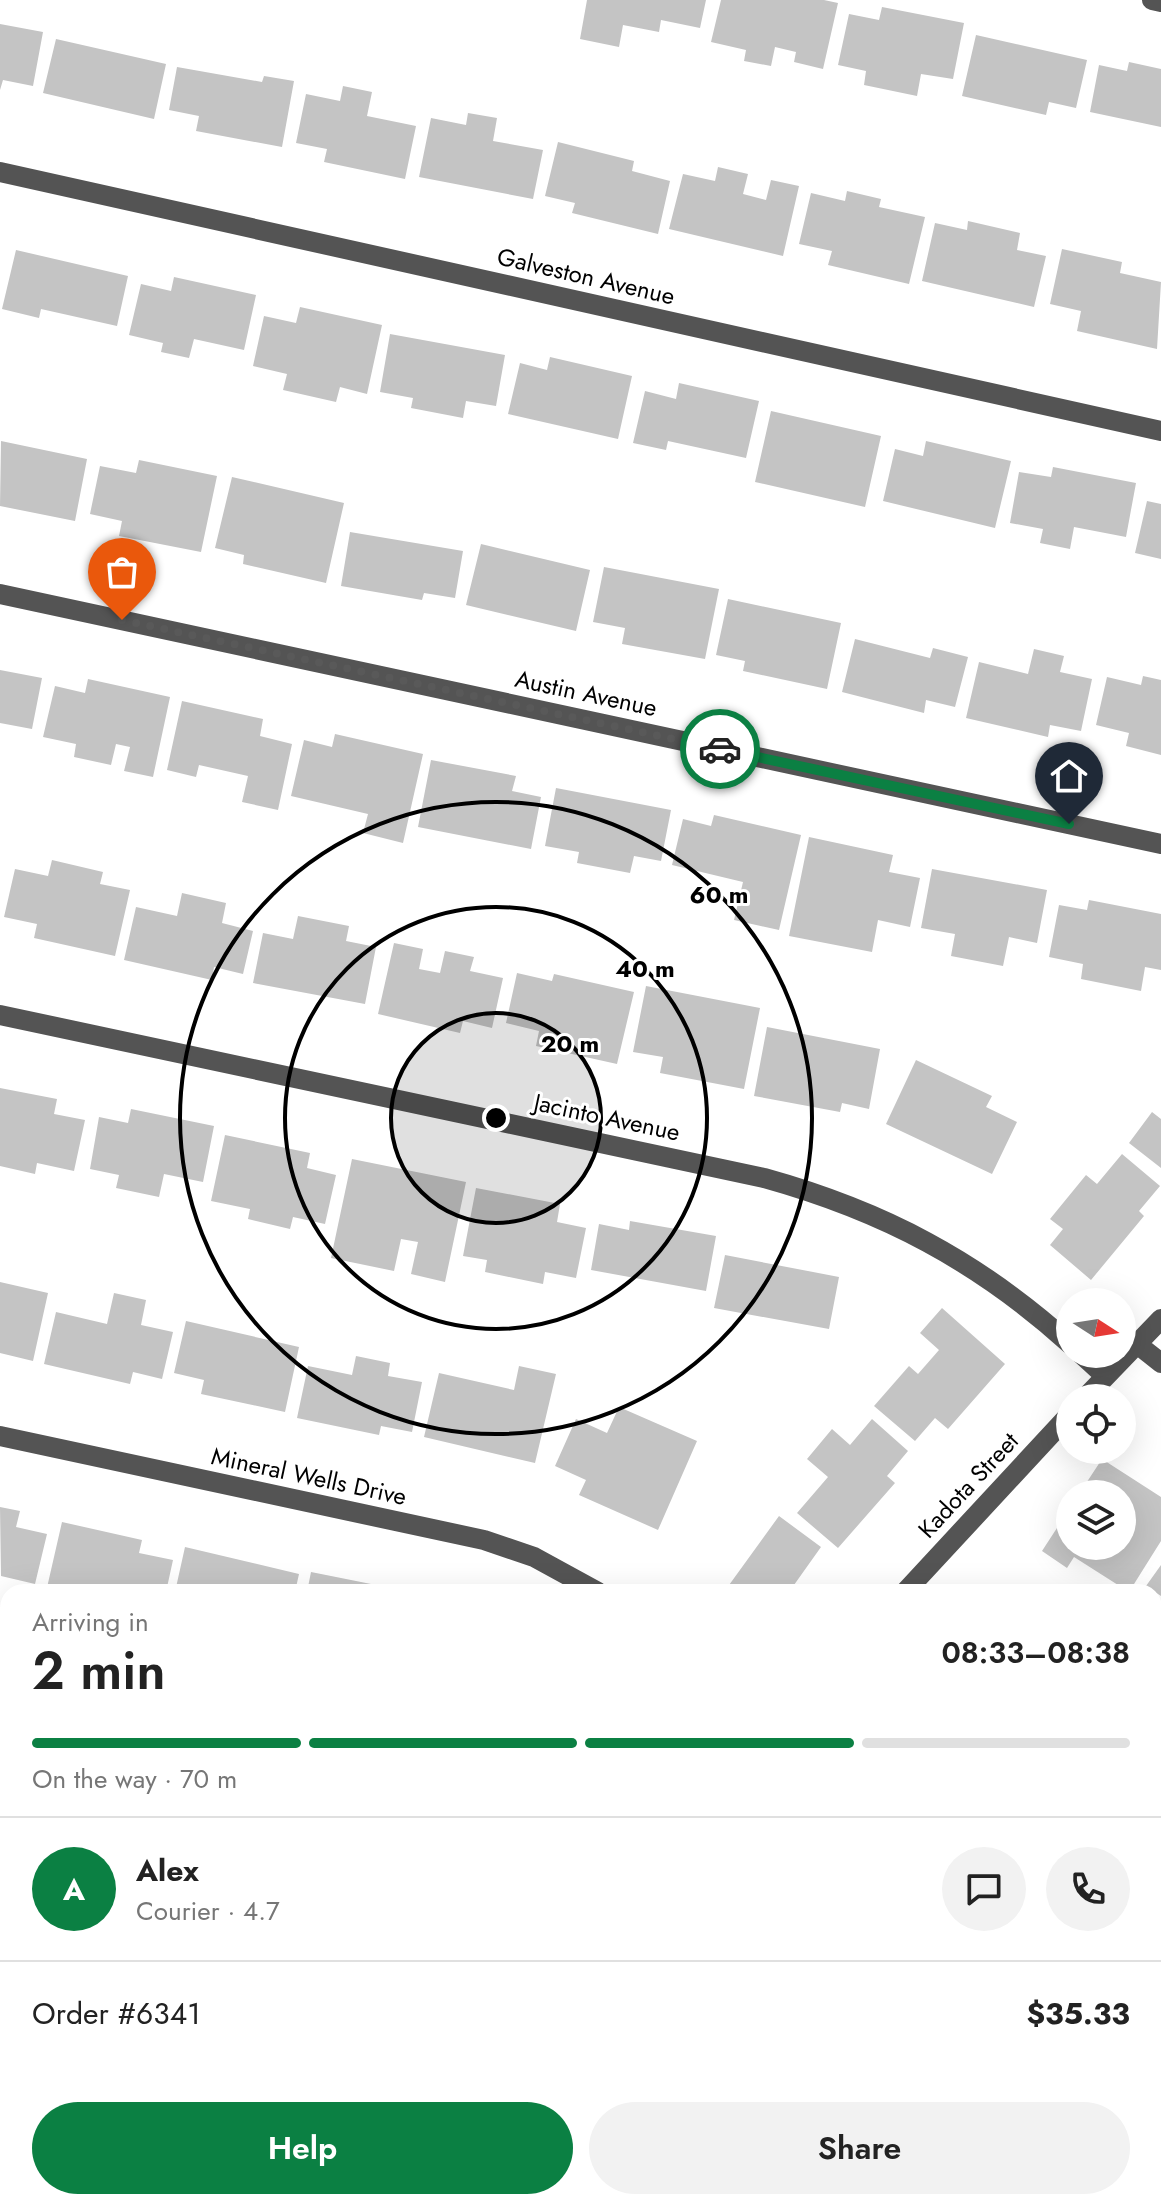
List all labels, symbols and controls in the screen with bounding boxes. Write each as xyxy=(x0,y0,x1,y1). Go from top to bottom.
street label: Galveston Avenue xyxy=(494,239,678,313)
pin xyxy=(88,538,156,620)
icon: bag xyxy=(100,550,144,594)
street label: Austin Avenue xyxy=(512,661,660,725)
courier xyxy=(680,709,760,789)
icon: car xyxy=(698,727,742,771)
pin xyxy=(1035,742,1103,824)
icon: home xyxy=(1047,754,1091,798)
text: 60 m xyxy=(690,877,748,912)
text: 40 m xyxy=(615,951,675,986)
text: 20 m xyxy=(541,1026,599,1061)
street label: Jacinto Avenue xyxy=(528,1084,683,1150)
centre of rings xyxy=(482,1104,510,1132)
north arrow xyxy=(1056,1288,1136,1368)
map controls xyxy=(1056,1288,1136,1560)
button: locate xyxy=(1056,1384,1136,1464)
street label: Kadota Street xyxy=(910,1424,1027,1546)
street label: Mineral Wells Drive xyxy=(208,1438,410,1514)
button: layers xyxy=(1056,1480,1136,1560)
text: Arriving in xyxy=(32,1603,149,1641)
text: 08:33–08:38 xyxy=(942,1631,1130,1674)
text: 2 min xyxy=(32,1633,165,1709)
text: On the way · 70 m xyxy=(32,1760,237,1798)
button: chat xyxy=(942,1847,1026,1931)
button: phone xyxy=(1046,1847,1130,1931)
text: Alex xyxy=(136,1849,199,1892)
text: A xyxy=(63,1868,85,1911)
text: Courier · 4.7 xyxy=(136,1892,280,1930)
text: Order #6341 xyxy=(32,1992,201,2035)
text: $35.33 xyxy=(1026,1992,1130,2035)
button: Help xyxy=(32,2102,573,2194)
button: Share xyxy=(589,2102,1130,2194)

